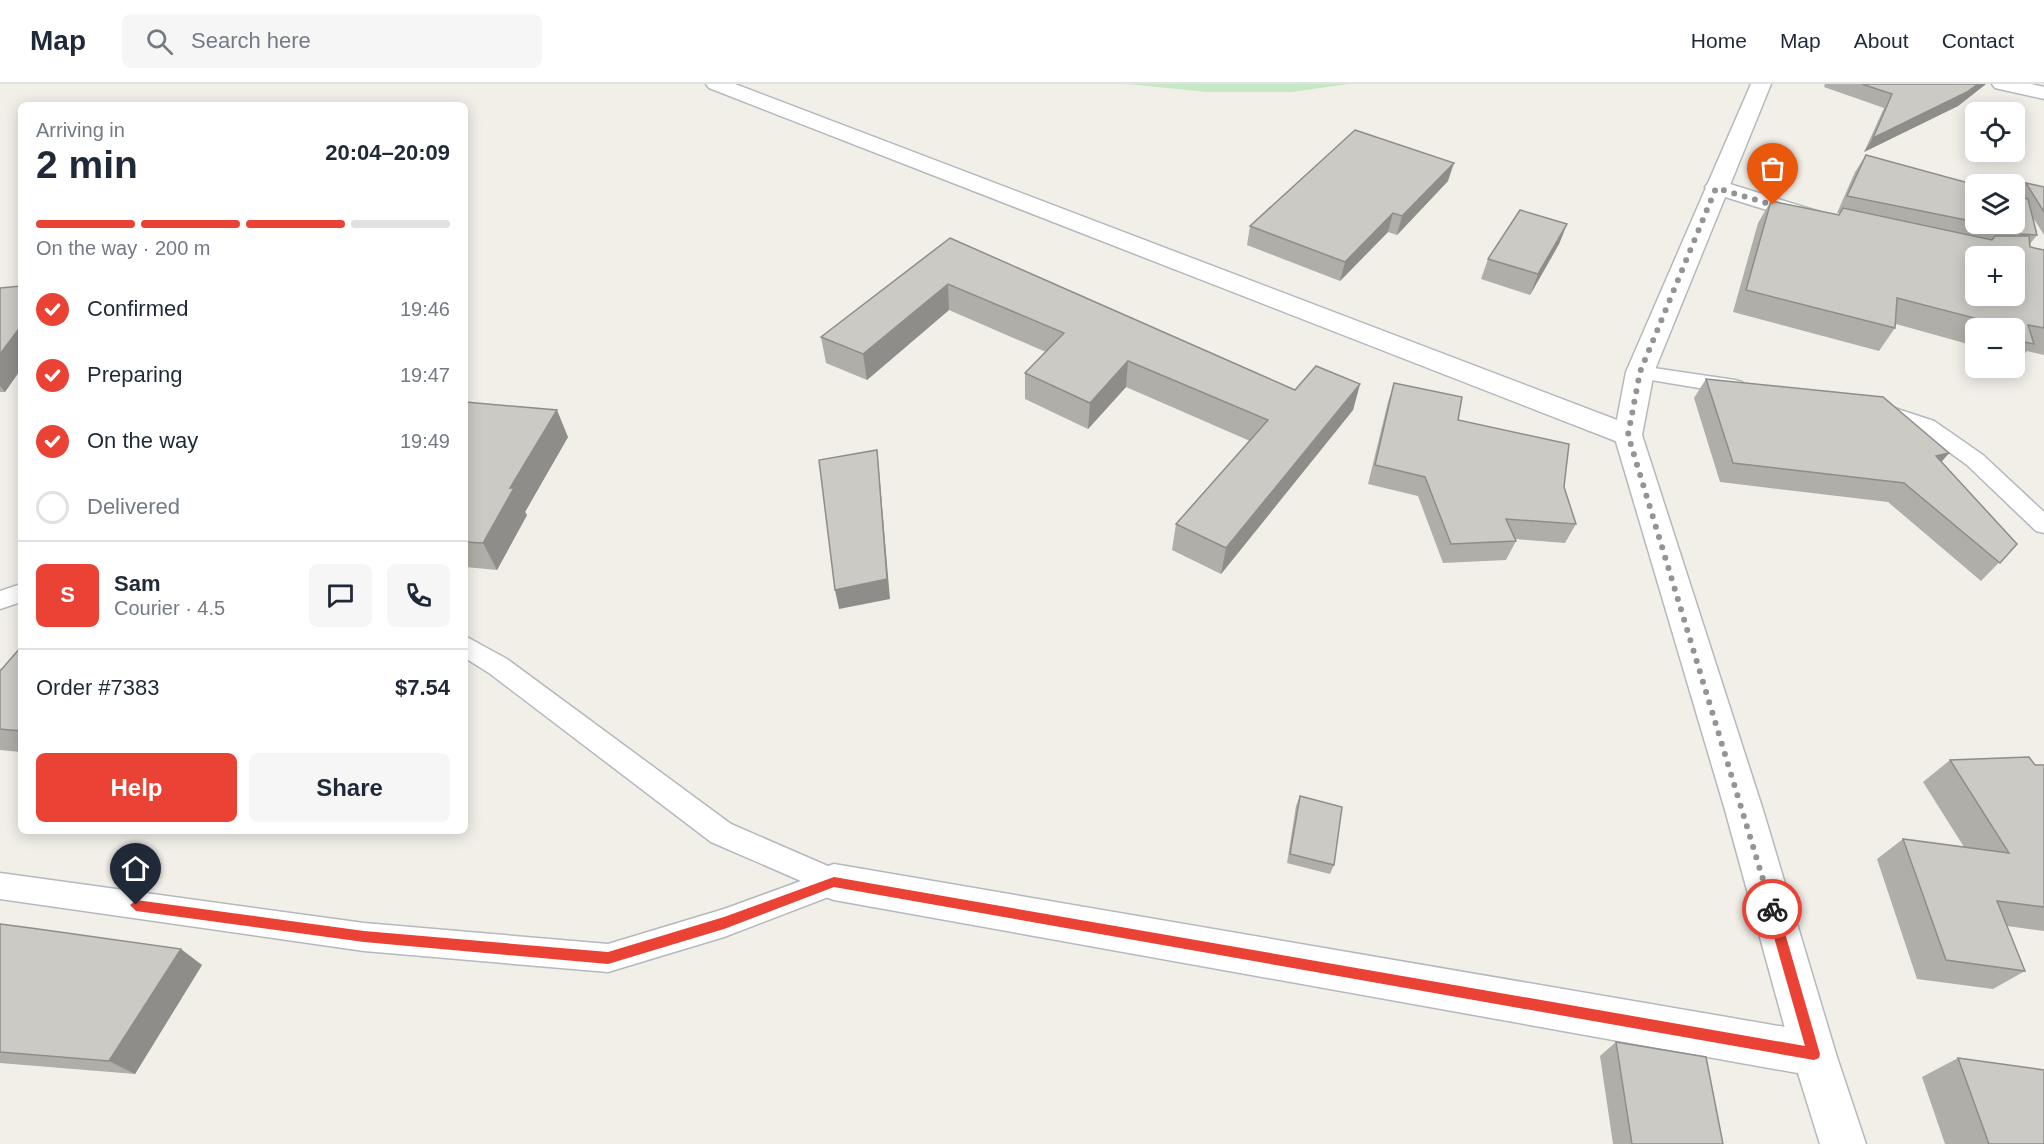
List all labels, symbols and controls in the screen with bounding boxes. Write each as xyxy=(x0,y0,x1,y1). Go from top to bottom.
search box xyxy=(122,14,542,68)
text: Map xyxy=(30,25,86,56)
icon: search xyxy=(143,25,176,58)
text: Search here xyxy=(191,28,311,53)
text: Home xyxy=(1691,29,1747,52)
text: Map xyxy=(1780,29,1821,52)
text: About xyxy=(1854,29,1909,52)
text: Contact xyxy=(1942,29,2014,52)
map controls xyxy=(1965,102,2025,378)
button: locate xyxy=(1965,102,2025,162)
text: Arriving in xyxy=(36,119,125,141)
text: 20:04–20:09 xyxy=(325,140,450,165)
text: 2 min xyxy=(36,143,138,186)
pin xyxy=(1747,143,1798,205)
icon: bag xyxy=(1756,152,1789,185)
button: layers xyxy=(1965,174,2025,234)
text: On the way · 200 m xyxy=(36,237,211,259)
button: + xyxy=(1965,246,2025,306)
icon: check xyxy=(36,293,69,326)
text: Confirmed xyxy=(87,296,188,321)
text: 19:46 xyxy=(400,298,450,320)
button: − xyxy=(1965,318,2025,378)
icon: check xyxy=(36,359,69,392)
text: Preparing xyxy=(87,362,182,387)
text: 19:47 xyxy=(400,364,450,386)
icon: check xyxy=(36,425,69,458)
text: On the way xyxy=(87,428,198,453)
text: 19:49 xyxy=(400,430,450,452)
text: Delivered xyxy=(87,494,180,519)
button: chat xyxy=(309,564,372,627)
button: phone xyxy=(387,564,450,627)
text: Sam xyxy=(114,571,160,596)
text: S xyxy=(60,582,75,607)
text: Courier · 4.5 xyxy=(114,597,225,619)
text: Order #7383 xyxy=(36,675,160,700)
text: $7.54 xyxy=(395,675,450,700)
button: Help xyxy=(36,753,237,822)
button: Share xyxy=(249,753,450,822)
pin xyxy=(110,843,161,905)
icon: home xyxy=(119,852,152,885)
courier xyxy=(1742,879,1802,939)
icon: bike xyxy=(1756,893,1789,926)

